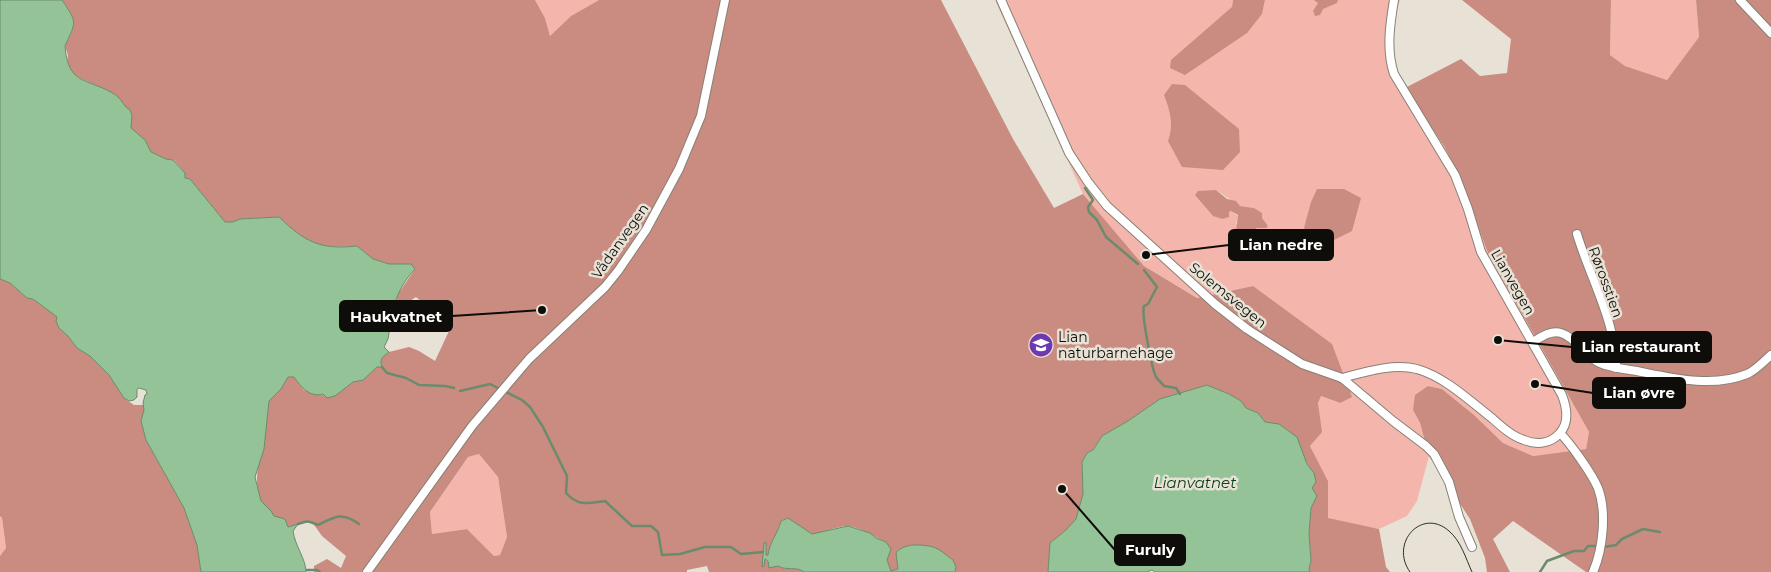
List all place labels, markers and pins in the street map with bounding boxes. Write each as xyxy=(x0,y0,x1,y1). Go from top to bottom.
callout: Lian nedre xyxy=(1229,230,1333,260)
callout: Haukvatnet xyxy=(340,301,452,331)
place label: Lian naturbarnehage xyxy=(1058,328,1173,362)
school or university icon: Lian naturbarnehage xyxy=(1028,332,1054,358)
callout: Lian restaurant xyxy=(1572,332,1711,362)
callout: Lian øvre xyxy=(1593,378,1685,408)
callout: Furuly xyxy=(1115,535,1185,565)

